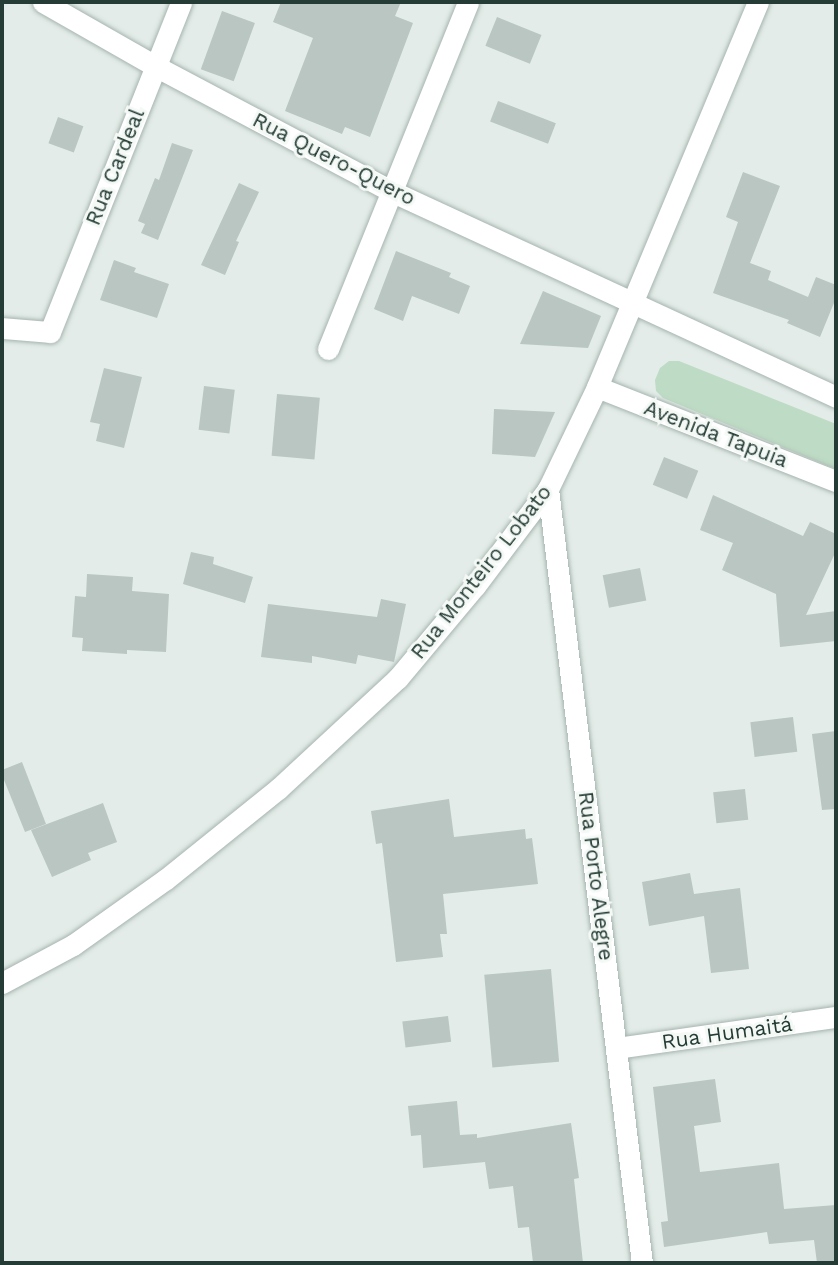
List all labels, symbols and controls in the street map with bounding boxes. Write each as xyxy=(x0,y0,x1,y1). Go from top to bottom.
street label: Rua Cardeal xyxy=(80,105,150,229)
street label: Rua Quero-Quero xyxy=(248,107,420,211)
street label: Avenida Tapuia xyxy=(640,395,792,473)
street label: Rua Monteiro Lobato xyxy=(405,480,557,664)
street label: Rua Porto Alegre xyxy=(573,789,619,963)
street label: Rua Humaitá xyxy=(660,1011,794,1055)

